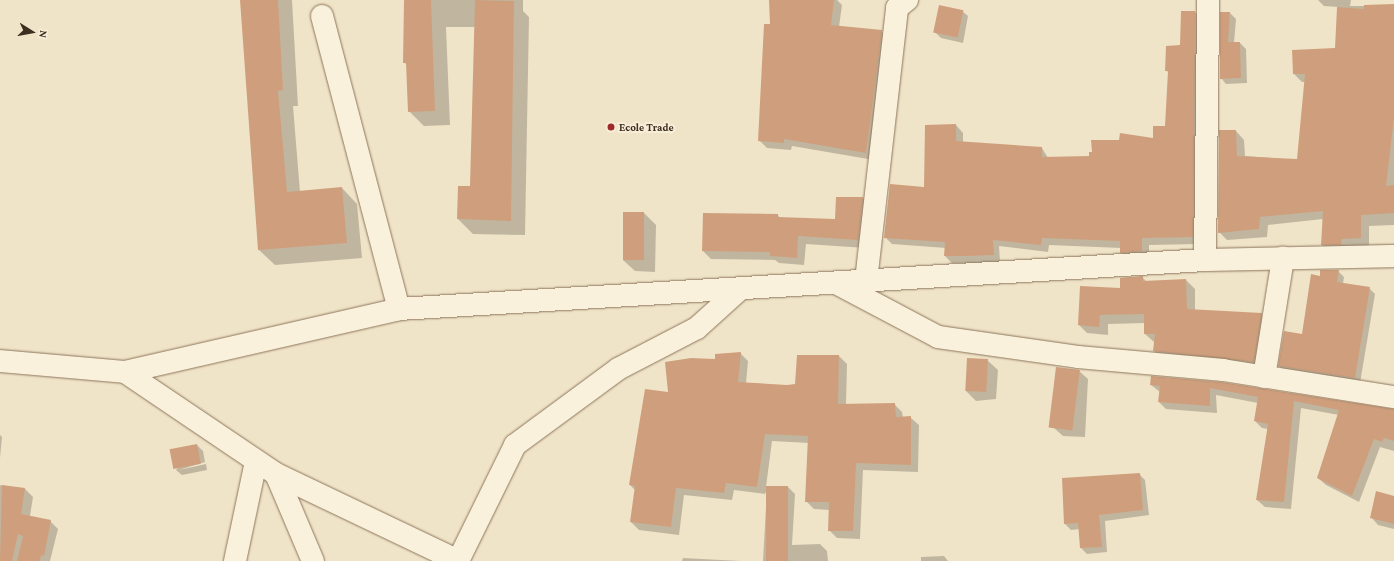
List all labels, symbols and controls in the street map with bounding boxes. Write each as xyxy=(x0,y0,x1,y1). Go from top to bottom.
north arrow xyxy=(12,12,52,52)
text: N xyxy=(37,29,50,39)
place label: Ecole Trade xyxy=(619,120,674,134)
marker: Ecole Trade xyxy=(606,122,616,132)

